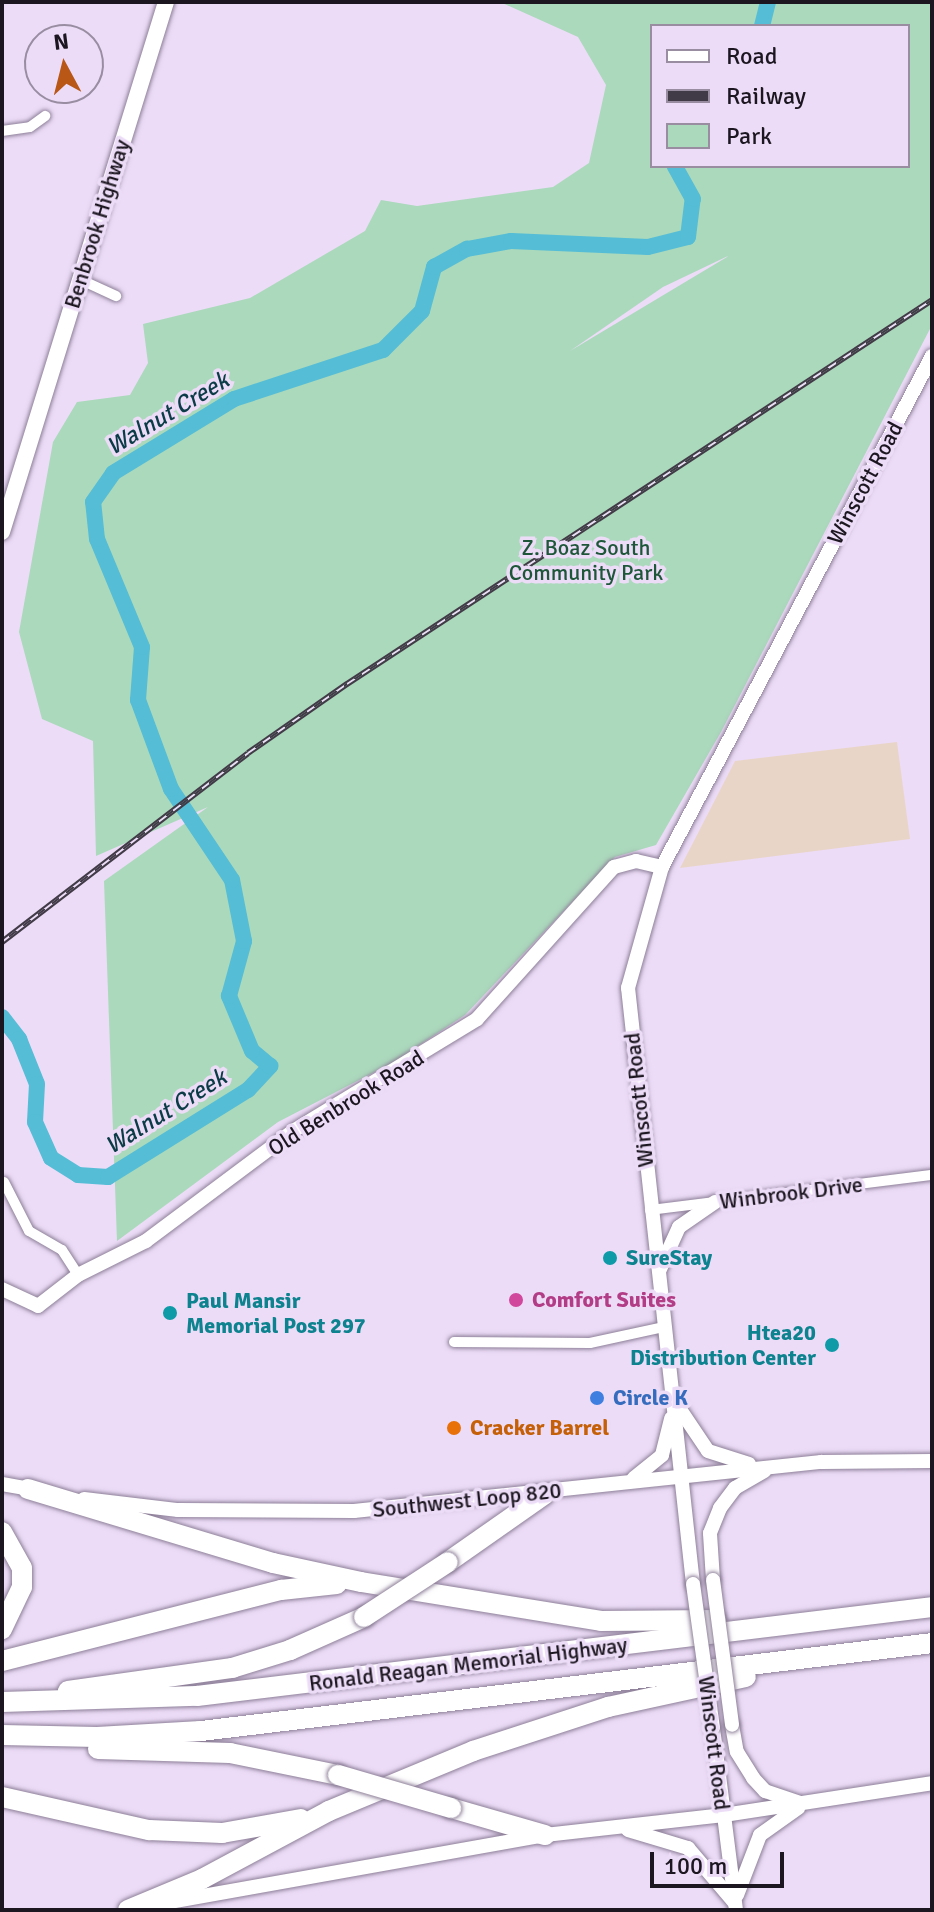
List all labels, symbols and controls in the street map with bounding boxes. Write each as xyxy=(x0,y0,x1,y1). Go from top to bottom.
north arrow xyxy=(24,24,104,104)
legend xyxy=(650,24,910,168)
text: N xyxy=(52,27,71,56)
text: Road xyxy=(726,41,777,71)
text: Railway xyxy=(726,81,806,111)
text: Park xyxy=(726,121,772,151)
street label: Benbrook Highway xyxy=(59,136,135,312)
water label: Walnut Creek xyxy=(102,366,234,462)
street label: Winscott Road xyxy=(822,417,908,549)
park label: Z. Boaz South Community Park xyxy=(509,534,663,586)
street label: Winscott Road xyxy=(619,1031,659,1169)
street label: Old Benbrook Road xyxy=(263,1044,429,1162)
water label: Walnut Creek xyxy=(100,1063,232,1161)
street label: Winbrook Drive xyxy=(718,1171,864,1215)
place label: SureStay xyxy=(626,1245,712,1271)
marker: SureStay xyxy=(601,1249,619,1267)
place label: Paul Mansir Memorial Post 297 xyxy=(186,1287,366,1338)
place label: Comfort Suites xyxy=(532,1287,676,1313)
marker: Comfort Suites xyxy=(507,1291,525,1309)
marker: Paul Mansir Memorial Post 297 xyxy=(161,1304,179,1322)
place label: Htea20 Distribution Center xyxy=(630,1319,816,1370)
marker: Htea20 Distribution Center xyxy=(823,1336,841,1354)
place label: Circle K xyxy=(613,1385,688,1411)
marker: Circle K xyxy=(588,1389,606,1407)
place label: Cracker Barrel xyxy=(470,1415,609,1441)
marker: Cracker Barrel xyxy=(445,1419,463,1437)
street label: Southwest Loop 820 xyxy=(371,1477,563,1523)
street label: Ronald Reagan Memorial Highway xyxy=(307,1631,629,1697)
street label: Winscott Road xyxy=(693,1674,735,1812)
scale bar xyxy=(654,1836,788,1886)
text: 100 m xyxy=(664,1851,727,1881)

